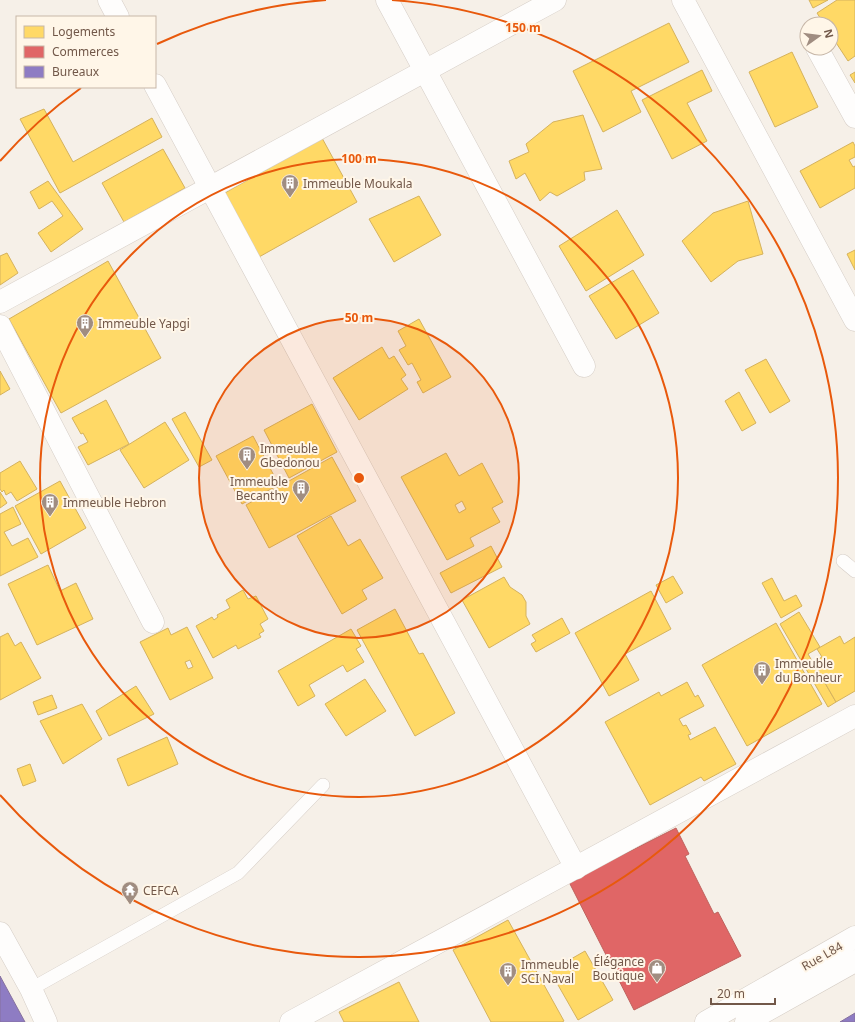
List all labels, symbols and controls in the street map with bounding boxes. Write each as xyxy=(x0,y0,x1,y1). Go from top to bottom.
legend xyxy=(16,16,156,88)
north arrow xyxy=(799,16,839,56)
text: 150 m xyxy=(505,19,541,36)
text: Logements xyxy=(52,23,115,40)
text: N xyxy=(821,27,838,40)
text: Commerces xyxy=(52,43,119,60)
text: Bureaux xyxy=(52,63,100,80)
text: 100 m xyxy=(341,150,377,167)
building icon: Immeuble Moukala xyxy=(280,173,300,198)
place label: Immeuble Moukala xyxy=(303,175,413,192)
text: 50 m xyxy=(345,309,373,326)
building icon: Immeuble Yapgi xyxy=(75,313,95,338)
place label: Immeuble Yapgi xyxy=(98,315,190,332)
place label: Immeuble Gbedonou xyxy=(260,440,320,471)
building icon: Immeuble Gbedonou xyxy=(237,445,257,470)
centre of rings xyxy=(352,471,366,485)
place label: Immeuble Becanthy xyxy=(230,473,289,504)
building icon: Immeuble Becanthy xyxy=(291,478,311,503)
building icon: Immeuble Hebron xyxy=(40,492,60,517)
place label: Immeuble Hebron xyxy=(63,494,167,511)
place label: Immeuble du Bonheur xyxy=(775,655,842,686)
building icon: Immeuble du Bonheur xyxy=(752,660,772,685)
temple icon: CEFCA xyxy=(120,880,140,905)
place label: CEFCA xyxy=(143,882,179,899)
street label: Rue L84 xyxy=(798,937,846,975)
place label: Élégance Boutique xyxy=(593,953,644,984)
place label: Immeuble SCI Naval xyxy=(521,956,579,987)
shop icon: Élégance Boutique xyxy=(647,958,667,983)
building icon: Immeuble SCI Naval xyxy=(498,961,518,986)
scale bar xyxy=(711,980,775,1006)
text: 20 m xyxy=(717,985,745,1002)

